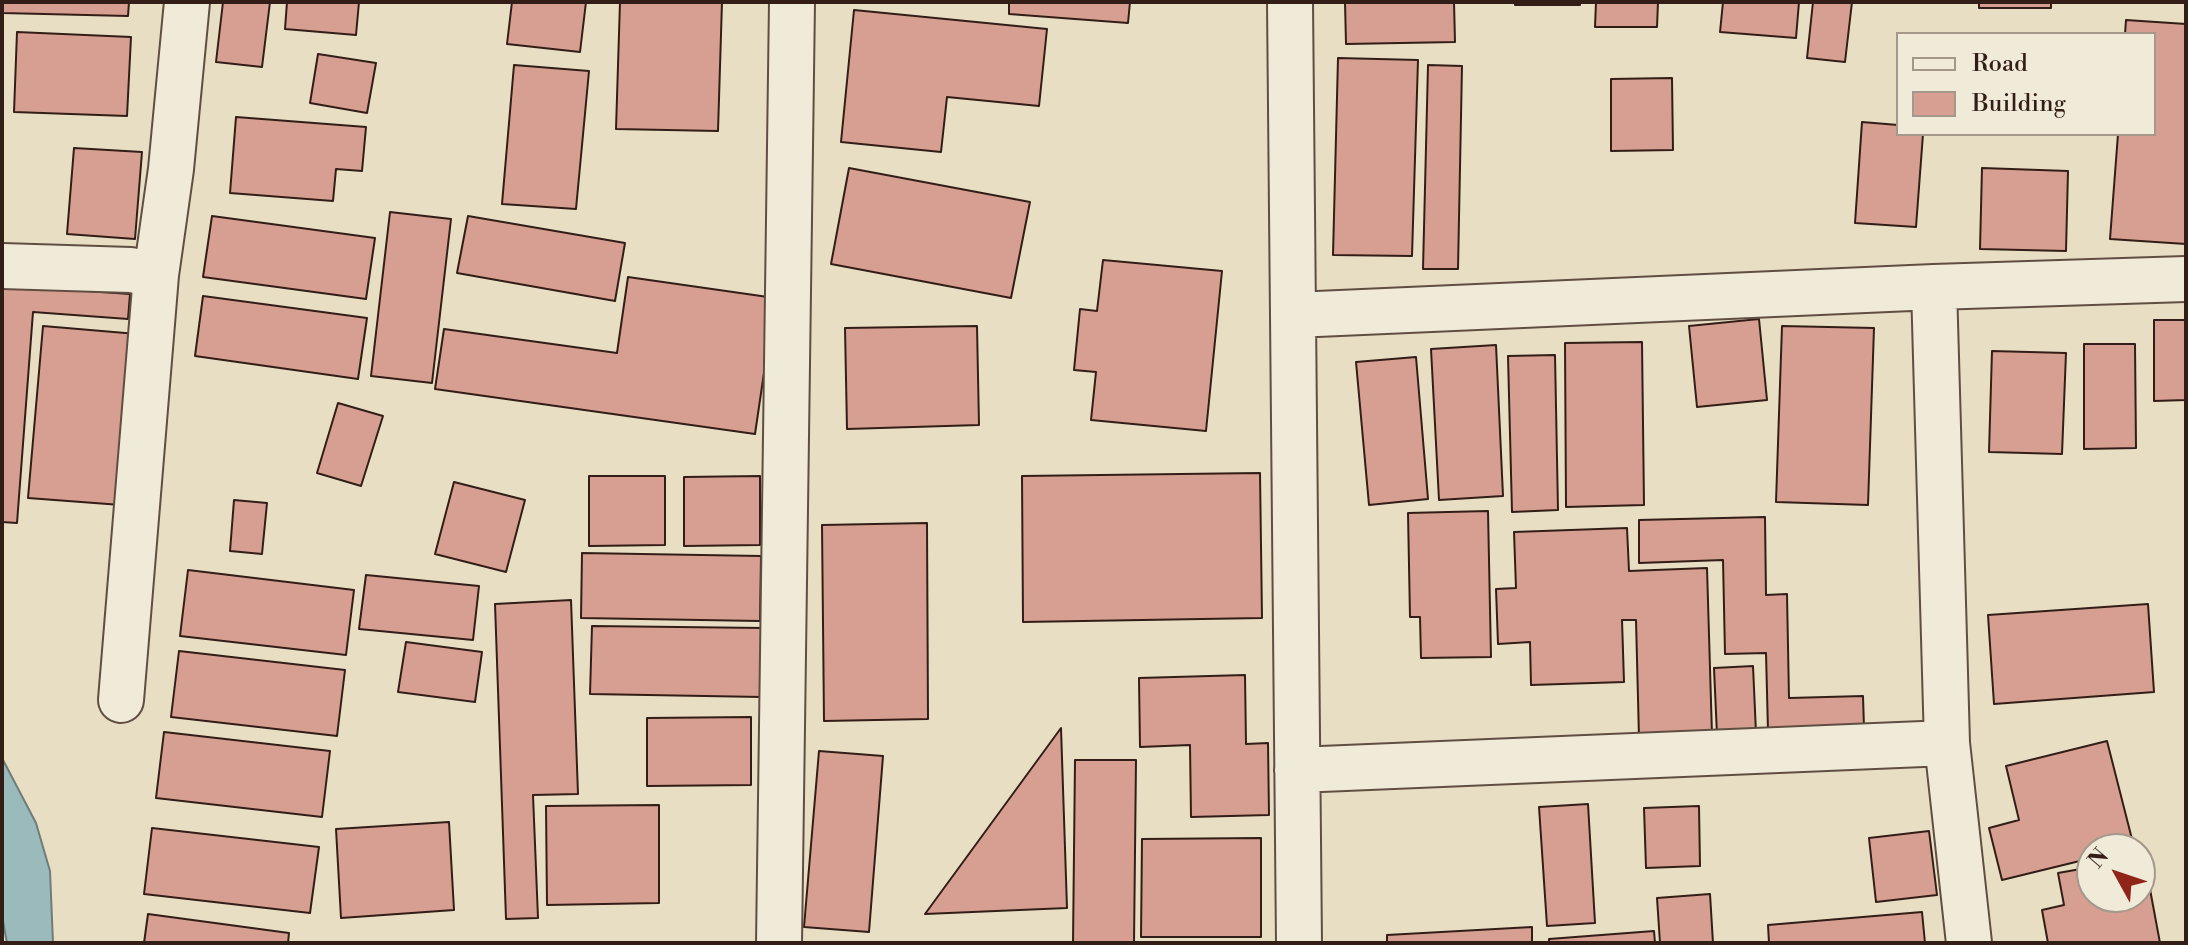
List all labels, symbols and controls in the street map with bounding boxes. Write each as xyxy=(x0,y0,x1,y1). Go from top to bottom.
legend xyxy=(1896,32,2156,136)
text: Road xyxy=(1972,49,2028,79)
text: Building xyxy=(1972,89,2066,119)
north arrow xyxy=(2076,833,2156,913)
text: N xyxy=(2083,843,2115,874)

